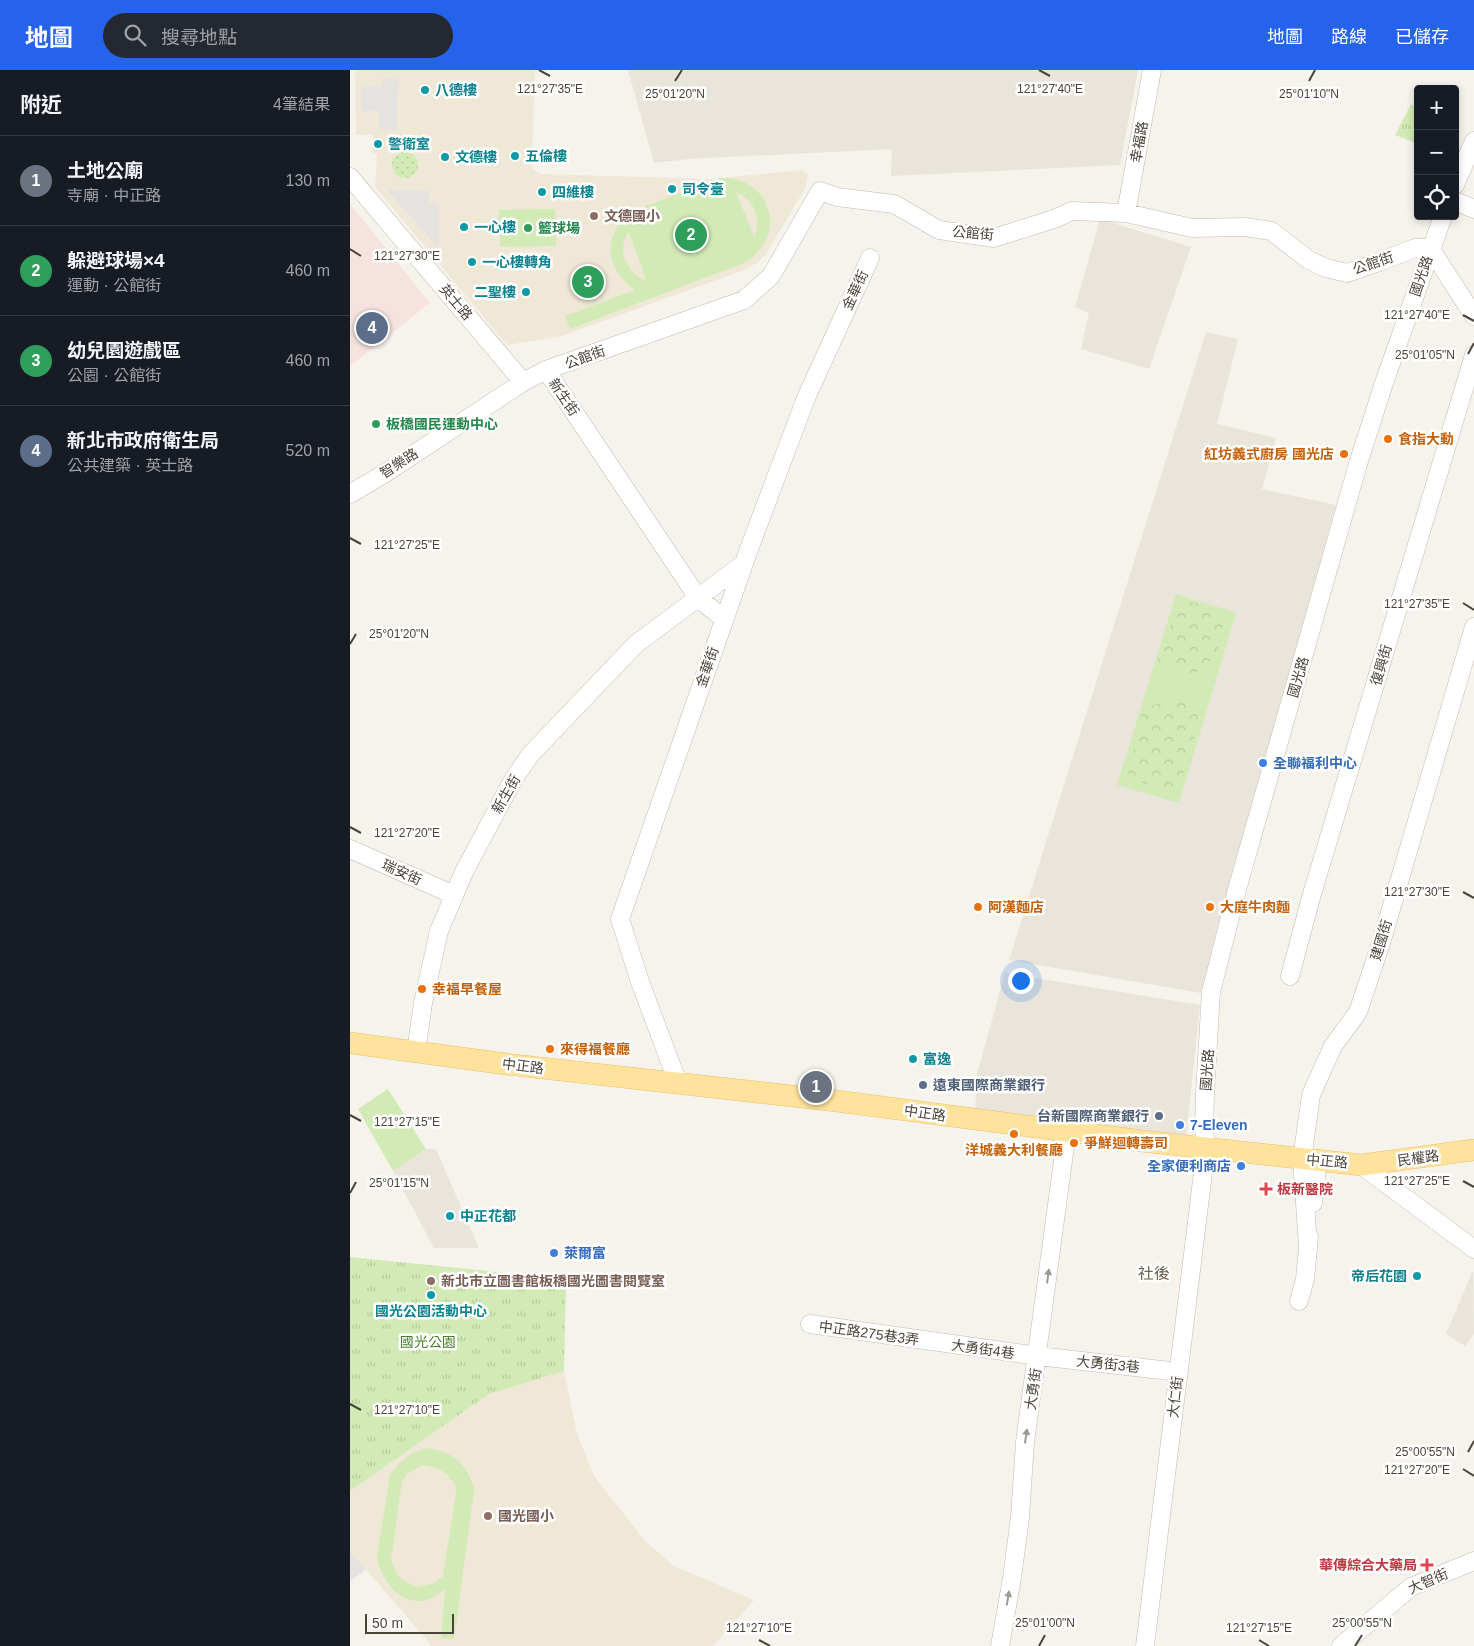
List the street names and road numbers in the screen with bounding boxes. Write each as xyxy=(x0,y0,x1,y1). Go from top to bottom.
street label: 幸福路 xyxy=(1127,120,1151,164)
street label: 公館街 xyxy=(951,223,995,243)
street label: 公館街 xyxy=(1351,249,1395,277)
street label: 國光路 xyxy=(1407,254,1435,298)
street label: 金華街 xyxy=(839,268,871,312)
street label: 英士路 xyxy=(436,281,476,323)
street label: 公館街 xyxy=(563,342,607,372)
street label: 新生街 xyxy=(546,375,582,419)
street label: 智樂路 xyxy=(377,445,421,481)
street label: 復興街 xyxy=(1368,643,1394,687)
street label: 金華街 xyxy=(693,645,721,689)
street label: 國光路 xyxy=(1285,655,1311,699)
street label: 新生街 xyxy=(489,772,523,816)
street label: 瑞安街 xyxy=(380,856,424,888)
street label: 建國街 xyxy=(1367,918,1395,962)
street label: 國光路 xyxy=(1198,1048,1216,1092)
street label: 中正路 xyxy=(501,1056,545,1076)
street label: 中正路 xyxy=(903,1102,947,1124)
street label: 民權路 xyxy=(1396,1147,1440,1169)
street label: 中正路 xyxy=(1305,1151,1349,1171)
street label: 中正路275巷3弄 xyxy=(818,1318,920,1348)
street label: 大勇街4巷 xyxy=(950,1337,1016,1361)
street label: 大勇街3巷 xyxy=(1075,1353,1141,1375)
street label: 大勇街 xyxy=(1022,1367,1044,1411)
street label: 大仁街 xyxy=(1165,1375,1185,1419)
street label: 大智街 xyxy=(1406,1565,1450,1597)

